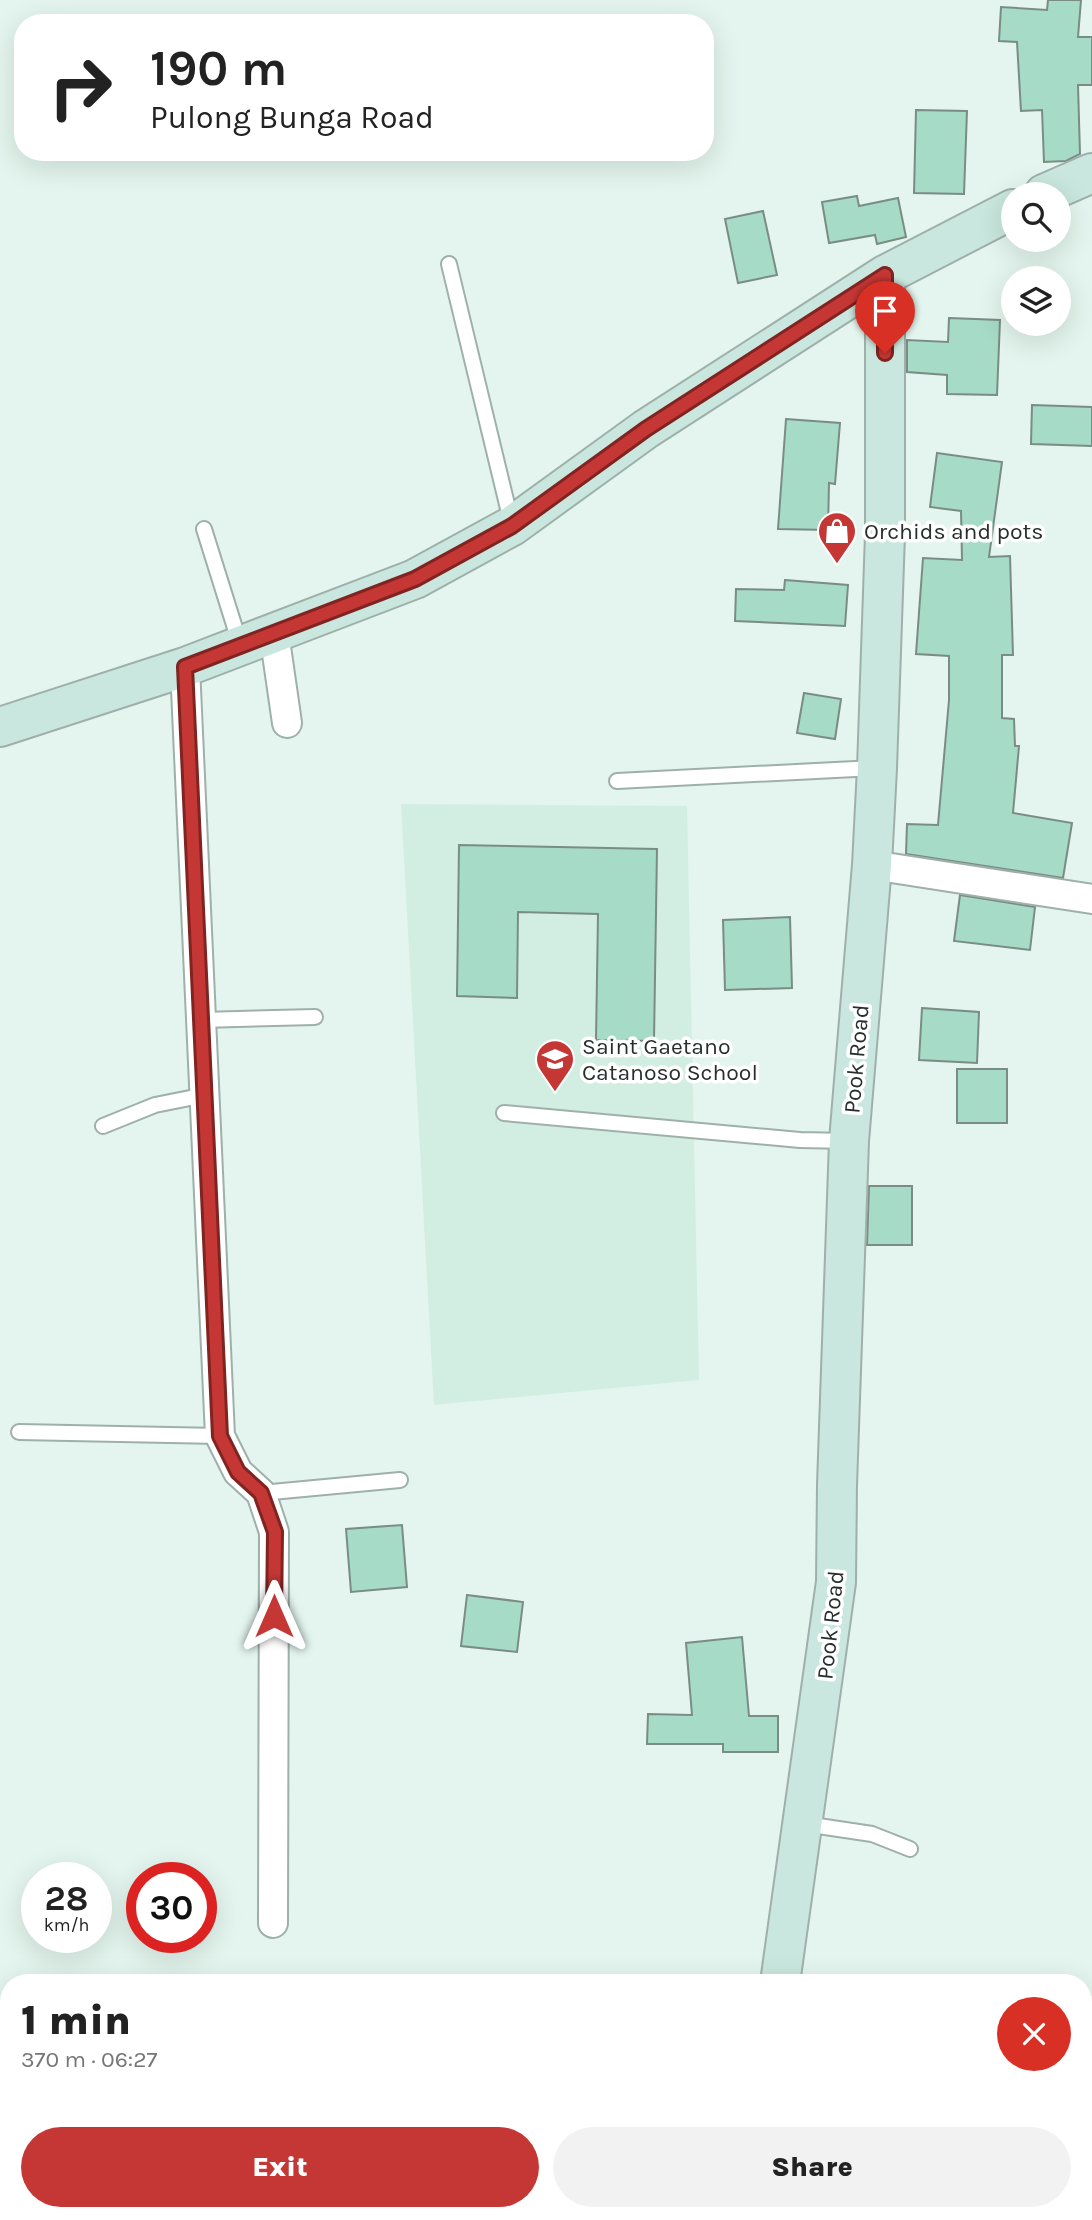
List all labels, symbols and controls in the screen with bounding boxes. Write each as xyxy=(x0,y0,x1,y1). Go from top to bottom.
text: 190 m xyxy=(150,40,287,97)
icon: right xyxy=(35,42,126,133)
text: Pulong Bunga Road xyxy=(150,99,434,136)
map controls xyxy=(1001,182,1071,336)
button: search xyxy=(1001,182,1071,252)
button: layers xyxy=(1001,266,1071,336)
pin xyxy=(855,281,915,353)
icon: arrive xyxy=(866,292,904,330)
shop icon: Orchids and pots xyxy=(816,510,858,565)
place label: Orchids and pots xyxy=(864,518,1043,545)
street label: Pook Road xyxy=(838,1003,875,1115)
place label: Saint Gaetano Catanoso School xyxy=(582,1033,758,1086)
school or university icon: Saint Gaetano Catanoso School xyxy=(534,1038,576,1093)
street label: Pook Road xyxy=(811,1569,850,1681)
position arrow xyxy=(237,1579,311,1653)
speed limit sign: 30 xyxy=(126,1862,217,1953)
text: 28 xyxy=(45,1878,88,1919)
text: km/h xyxy=(44,1914,89,1936)
text: 1 min xyxy=(21,1995,131,2045)
button: close xyxy=(997,1997,1071,2071)
text: 370 m · 06:27 xyxy=(21,2046,157,2073)
button: Exit xyxy=(21,2127,539,2207)
button: Share xyxy=(553,2127,1071,2207)

